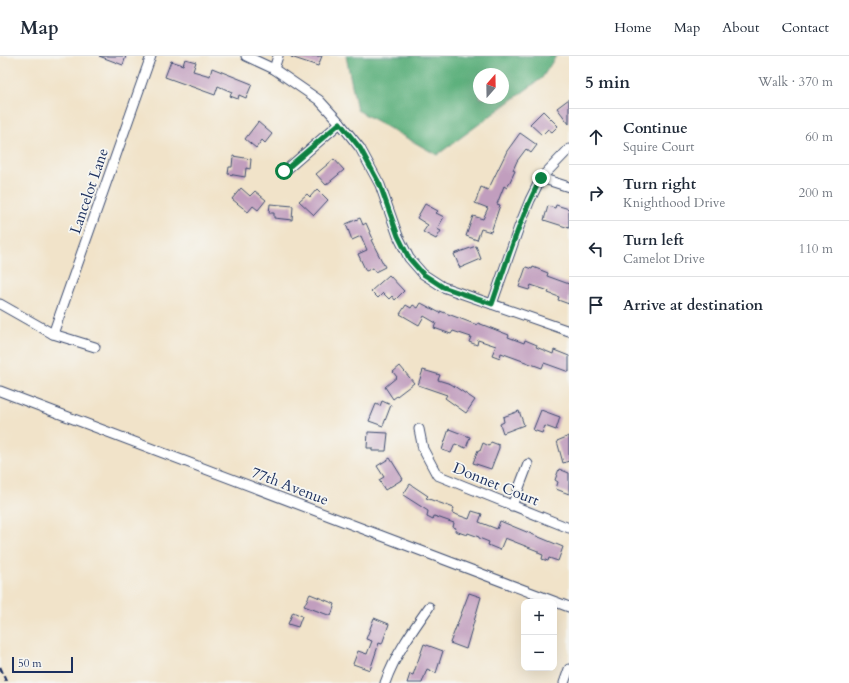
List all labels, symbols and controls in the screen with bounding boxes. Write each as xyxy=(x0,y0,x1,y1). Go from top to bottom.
text: Map xyxy=(20,15,59,41)
text: Home xyxy=(614,18,652,37)
text: Map xyxy=(674,18,700,37)
text: About xyxy=(722,18,759,37)
text: Contact xyxy=(781,18,829,37)
north arrow xyxy=(473,68,509,104)
text: 5 min xyxy=(585,71,630,94)
text: Walk · 370 m xyxy=(758,73,833,91)
text: Continue xyxy=(623,118,688,138)
icon: ahead xyxy=(585,126,607,148)
text: 60 m xyxy=(805,128,833,146)
text: Squire Court xyxy=(623,138,694,156)
street label: Lancelot Lane xyxy=(65,145,113,236)
route start xyxy=(275,162,293,180)
route end xyxy=(532,169,550,187)
text: Turn right xyxy=(623,174,696,194)
icon: right xyxy=(585,182,607,204)
text: 200 m xyxy=(799,184,833,202)
text: Knighthood Drive xyxy=(623,194,725,212)
text: Turn left xyxy=(623,230,684,250)
icon: left xyxy=(585,238,607,260)
text: 110 m xyxy=(799,240,833,258)
text: Camelot Drive xyxy=(623,250,705,268)
icon: arrive xyxy=(585,294,607,316)
text: Arrive at destination xyxy=(623,295,763,315)
street label: Donnet Court xyxy=(450,458,542,510)
street label: 77th Avenue xyxy=(249,462,332,510)
map controls xyxy=(521,599,557,671)
button: + xyxy=(521,599,557,635)
button: − xyxy=(521,635,557,671)
scale bar xyxy=(12,655,73,674)
text: 50 m xyxy=(18,656,42,671)

